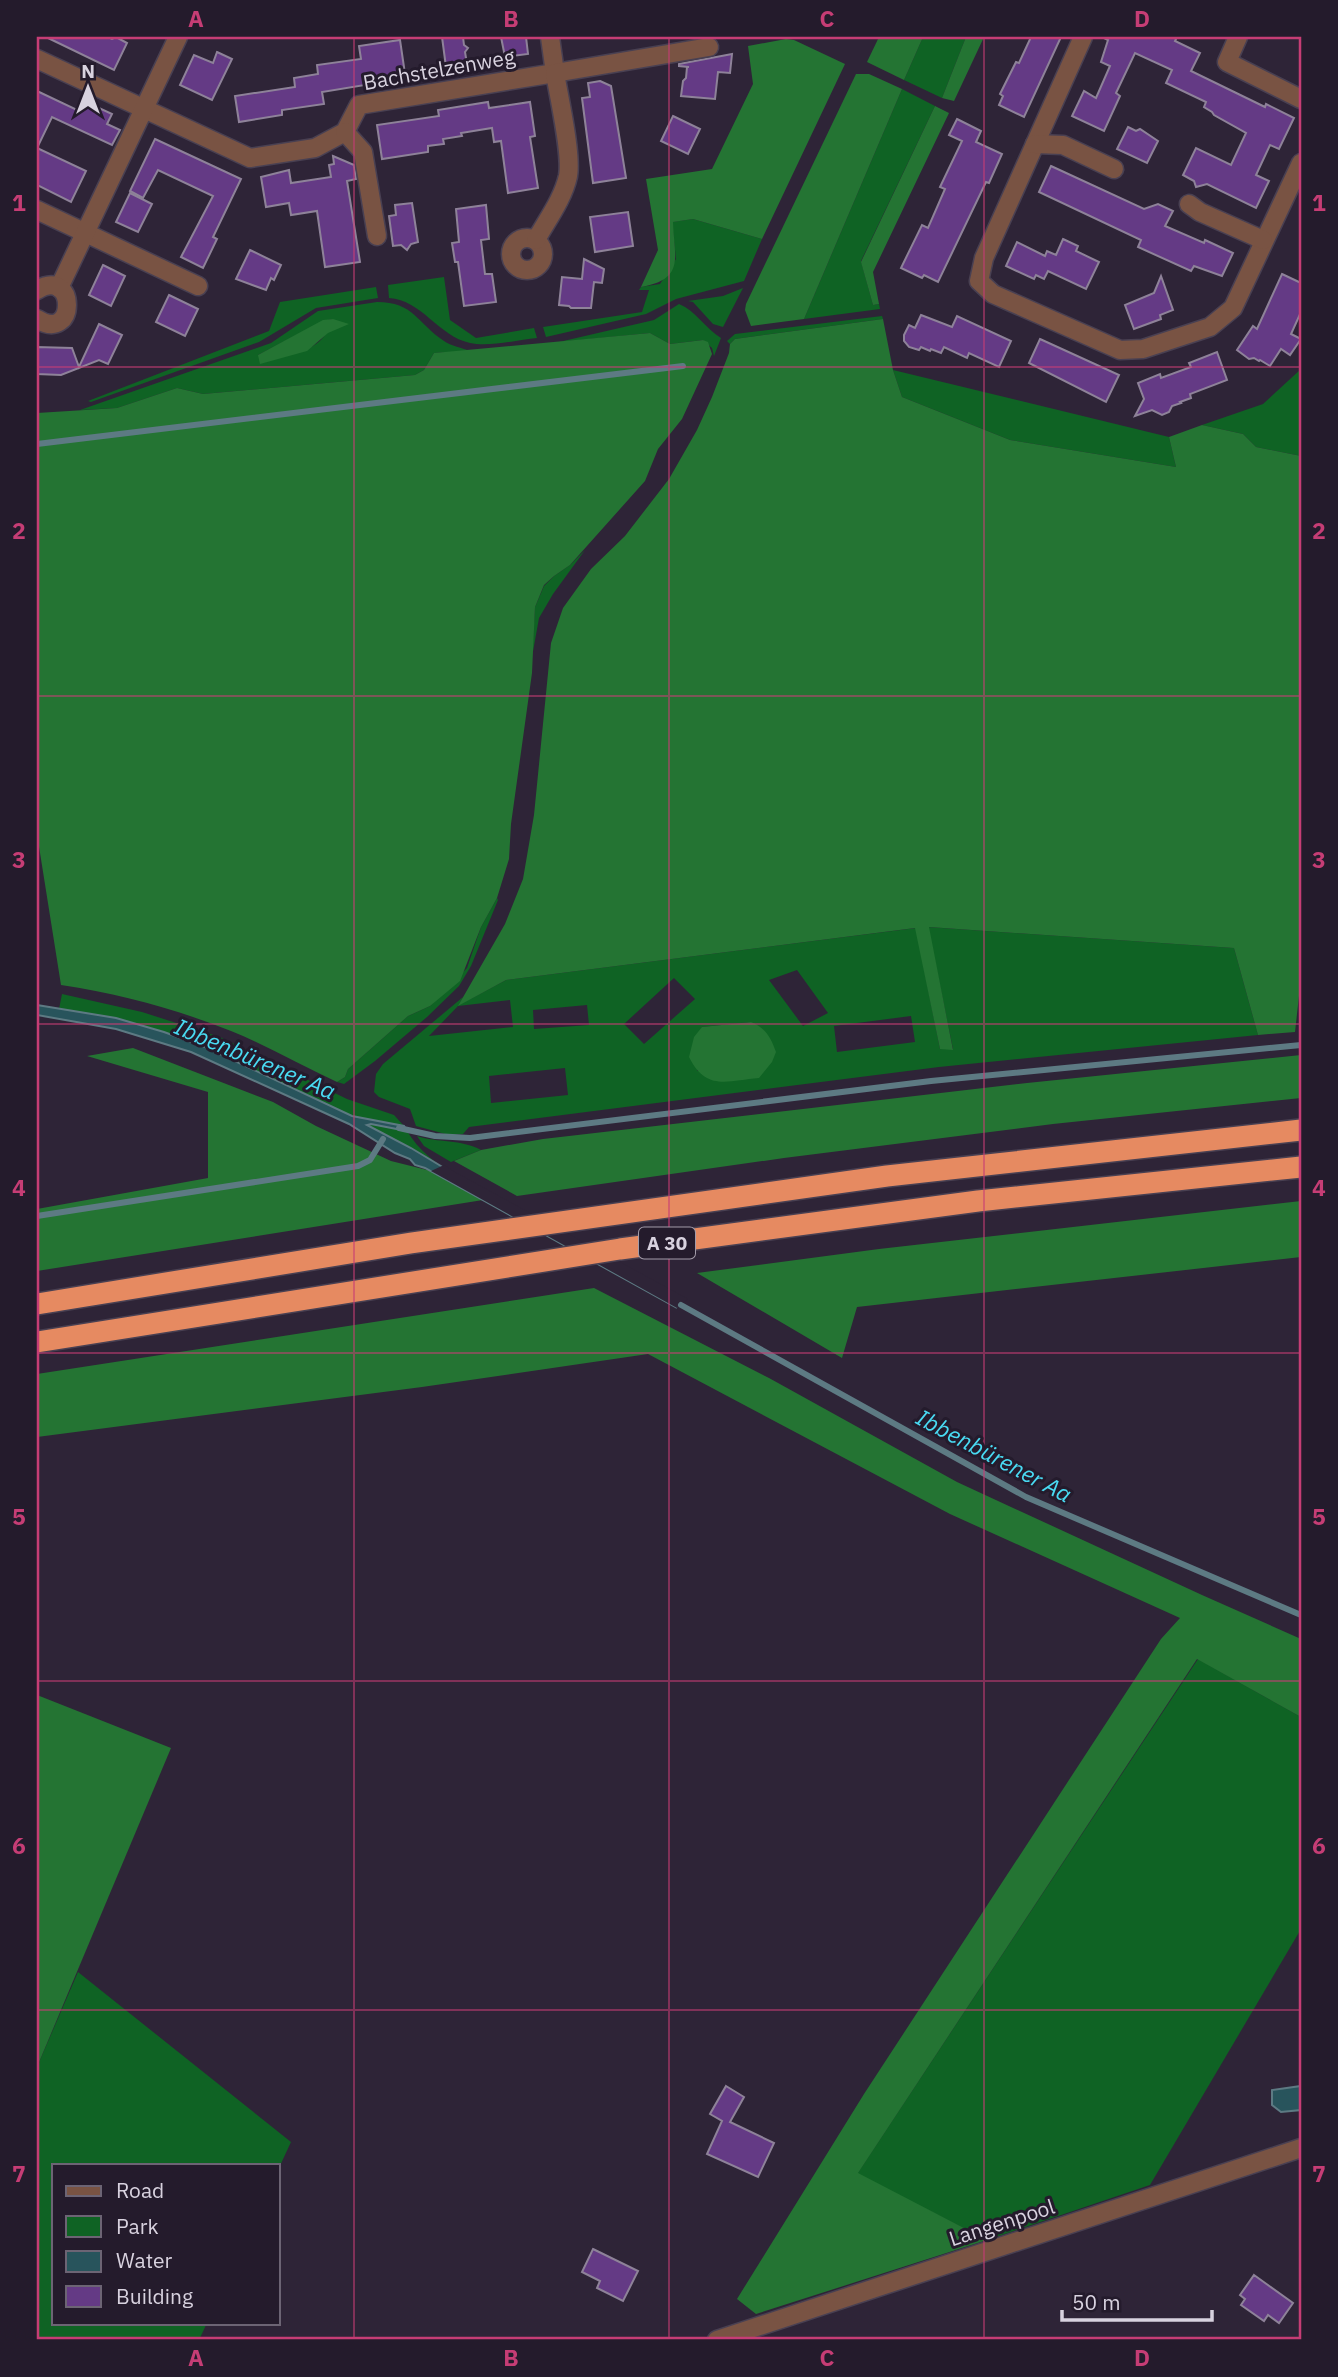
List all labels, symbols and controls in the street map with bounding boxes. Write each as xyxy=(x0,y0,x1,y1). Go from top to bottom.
text: A xyxy=(188,3,204,33)
text: B xyxy=(503,3,519,33)
text: C xyxy=(820,3,835,33)
text: D xyxy=(1134,3,1150,33)
street label: Bachstelzenweg xyxy=(361,42,517,96)
north arrow xyxy=(52,52,122,122)
text: N xyxy=(81,59,95,83)
text: 1 xyxy=(12,187,26,217)
text: 1 xyxy=(1312,187,1326,217)
text: 2 xyxy=(12,515,26,545)
text: 2 xyxy=(1312,515,1326,545)
text: 3 xyxy=(12,844,26,874)
text: 3 xyxy=(1312,844,1326,874)
water label: Ibbenbürener Aa xyxy=(170,1011,340,1105)
text: 4 xyxy=(12,1172,26,1202)
text: 4 xyxy=(1312,1172,1326,1202)
road number: A 30 xyxy=(639,1228,695,1259)
water label: Ibbenbürener Aa xyxy=(912,1402,1077,1509)
text: 5 xyxy=(12,1501,26,1531)
text: 5 xyxy=(1312,1501,1326,1531)
text: 6 xyxy=(12,1830,26,1860)
text: 6 xyxy=(1312,1830,1326,1860)
text: 7 xyxy=(12,2158,26,2188)
text: 7 xyxy=(1312,2158,1326,2188)
legend xyxy=(52,2164,280,2324)
text: Road xyxy=(116,2176,164,2204)
street label: Langenpool xyxy=(945,2192,1058,2252)
text: Park xyxy=(116,2212,159,2240)
text: Water xyxy=(116,2246,173,2274)
scale bar xyxy=(1062,2279,1212,2323)
text: Building xyxy=(116,2282,193,2310)
text: 50 m xyxy=(1072,2288,1121,2316)
text: A xyxy=(188,2342,204,2372)
text: B xyxy=(503,2342,519,2372)
text: C xyxy=(820,2342,835,2372)
text: D xyxy=(1134,2342,1150,2372)

